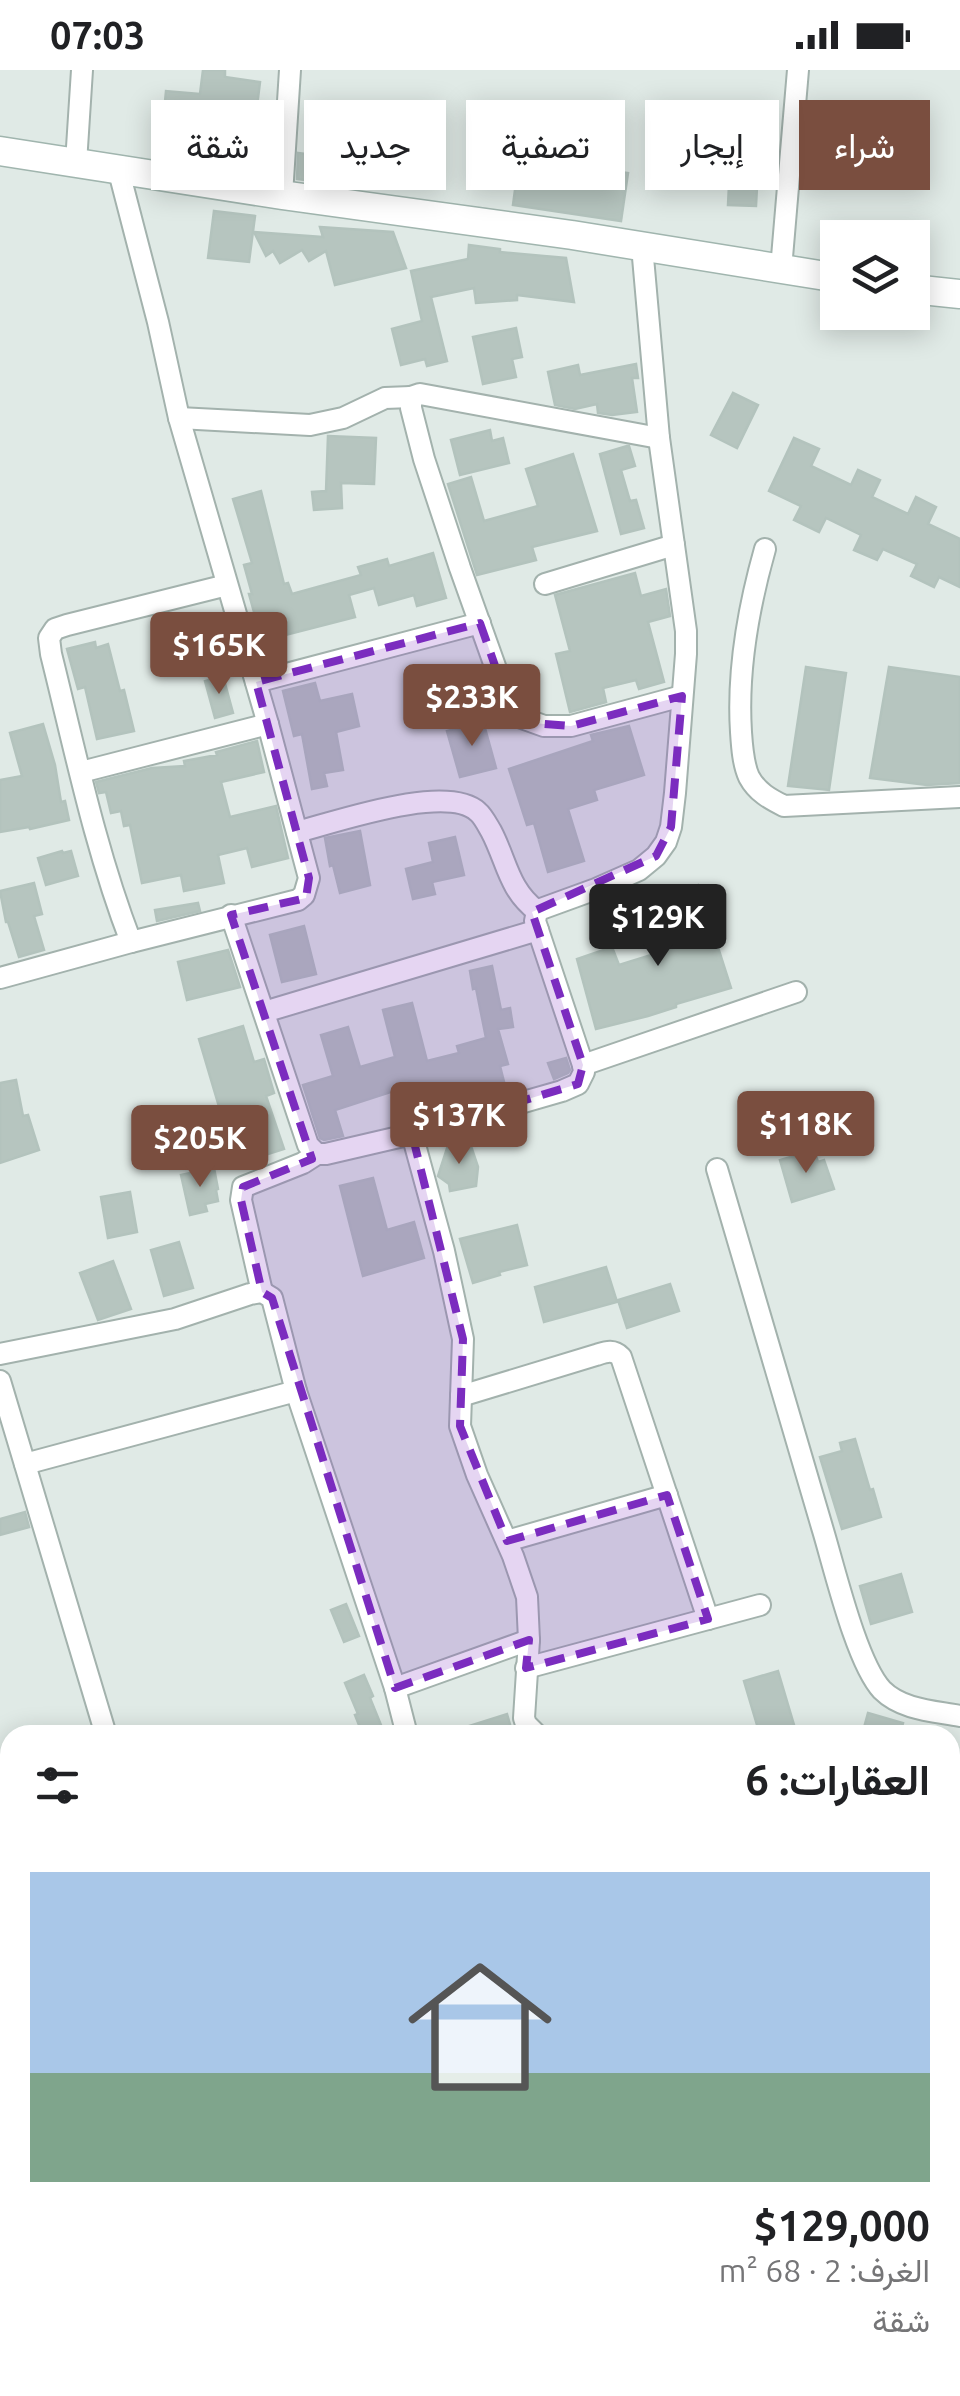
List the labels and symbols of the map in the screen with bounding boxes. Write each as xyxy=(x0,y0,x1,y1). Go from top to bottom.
pin: $165K xyxy=(149,612,289,697)
pin: $233K xyxy=(402,664,542,749)
pin: $129K xyxy=(588,884,728,969)
pin: $137K xyxy=(389,1082,529,1167)
pin: $118K xyxy=(736,1091,876,1176)
pin: $205K xyxy=(130,1105,270,1190)

